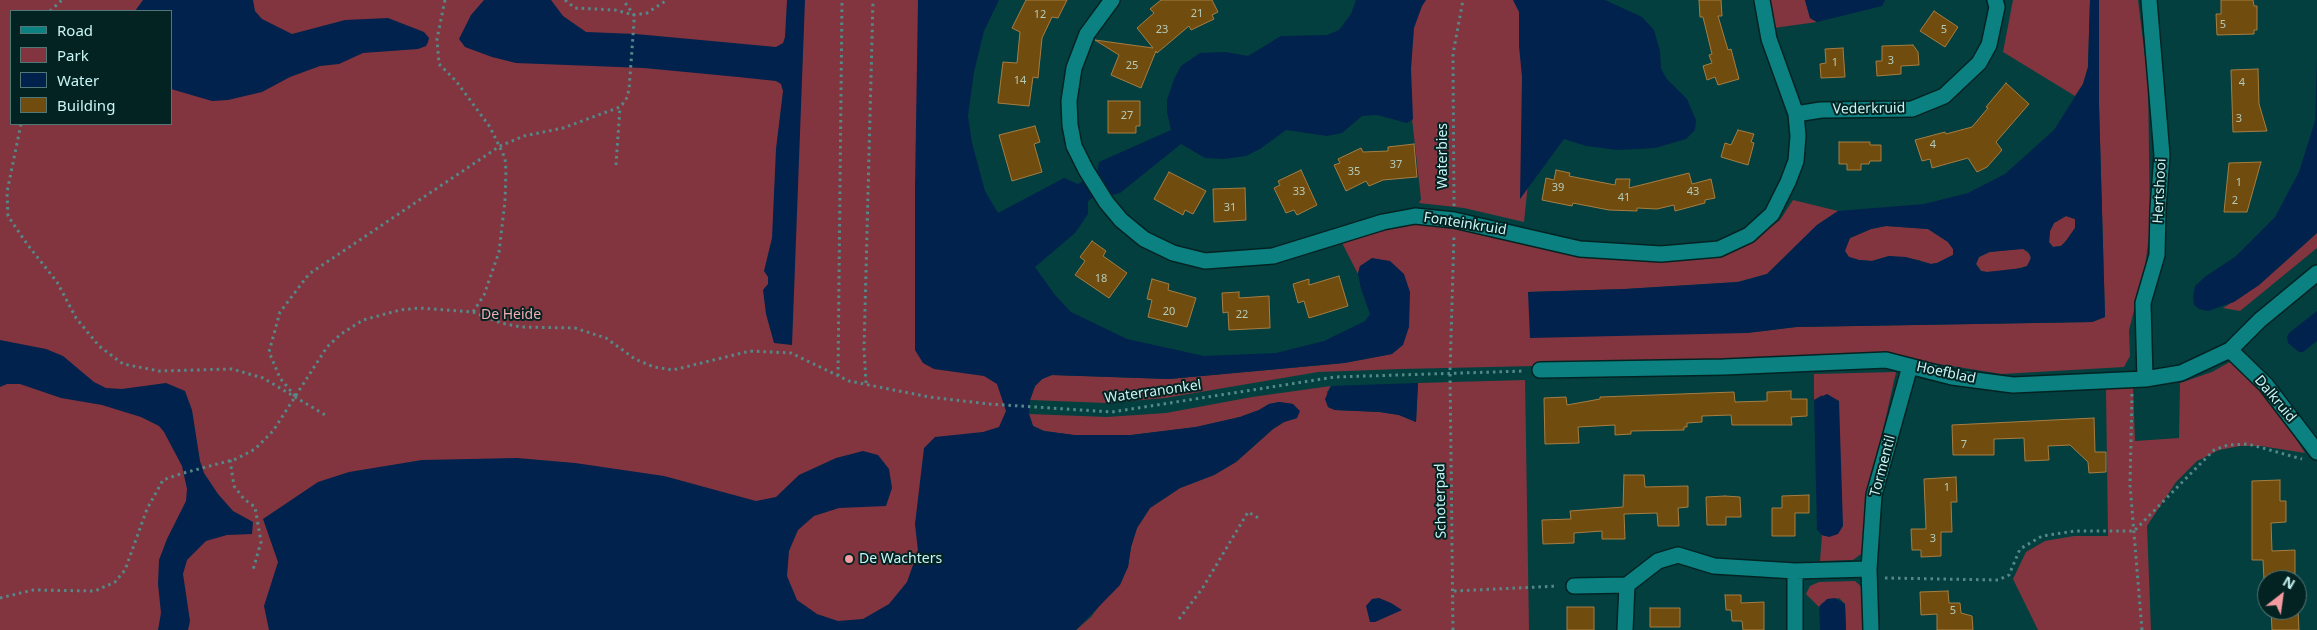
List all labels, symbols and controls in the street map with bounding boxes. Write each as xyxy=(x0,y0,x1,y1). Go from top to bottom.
house number: 21 xyxy=(1191,7,1203,21)
house number: 12 xyxy=(1034,8,1046,22)
legend xyxy=(10,10,172,125)
house number: 5 xyxy=(2220,18,2226,32)
text: Road xyxy=(57,20,93,40)
house number: 23 xyxy=(1156,23,1168,37)
house number: 5 xyxy=(1941,23,1947,37)
text: Park xyxy=(57,45,89,65)
house number: 3 xyxy=(1888,54,1894,68)
house number: 1 xyxy=(1832,56,1838,70)
house number: 25 xyxy=(1126,59,1138,73)
text: Water xyxy=(57,70,99,90)
house number: 14 xyxy=(1014,74,1026,88)
house number: 4 xyxy=(2239,76,2245,90)
text: Building xyxy=(57,95,115,115)
street label: Vederkruid xyxy=(1833,100,1905,118)
house number: 27 xyxy=(1121,109,1133,123)
house number: 3 xyxy=(2236,112,2242,126)
street label: Waterbies xyxy=(1435,123,1451,189)
house number: 4 xyxy=(1930,138,1936,152)
house number: 37 xyxy=(1390,158,1402,172)
street label: Hertshooi xyxy=(2150,158,2170,224)
house number: 35 xyxy=(1348,165,1360,179)
house number: 1 xyxy=(2236,176,2242,190)
house number: 39 xyxy=(1552,181,1564,195)
house number: 33 xyxy=(1293,185,1305,199)
house number: 43 xyxy=(1687,185,1699,199)
house number: 41 xyxy=(1618,191,1630,205)
house number: 2 xyxy=(2232,194,2238,208)
house number: 31 xyxy=(1224,201,1236,215)
street label: Fonteinkruid xyxy=(1422,209,1508,239)
house number: 18 xyxy=(1095,272,1107,286)
house number: 20 xyxy=(1163,305,1175,319)
park label: De Heide xyxy=(481,307,541,323)
house number: 22 xyxy=(1236,308,1248,322)
street label: Hoefblad xyxy=(1915,359,1977,387)
street label: Dalkruid xyxy=(2251,372,2299,426)
street label: Waterranonkel xyxy=(1104,377,1202,407)
street label: Tormentil xyxy=(1867,433,1899,499)
house number: 7 xyxy=(1961,438,1967,452)
street label: Schoterpad xyxy=(1432,463,1450,539)
house number: 1 xyxy=(1944,481,1950,495)
house number: 3 xyxy=(1930,532,1936,546)
place label: De Wachters xyxy=(859,551,942,567)
marker: De Wachters xyxy=(843,553,855,565)
north arrow xyxy=(2257,570,2307,620)
text: N xyxy=(2280,571,2299,594)
house number: 5 xyxy=(1950,604,1956,618)

